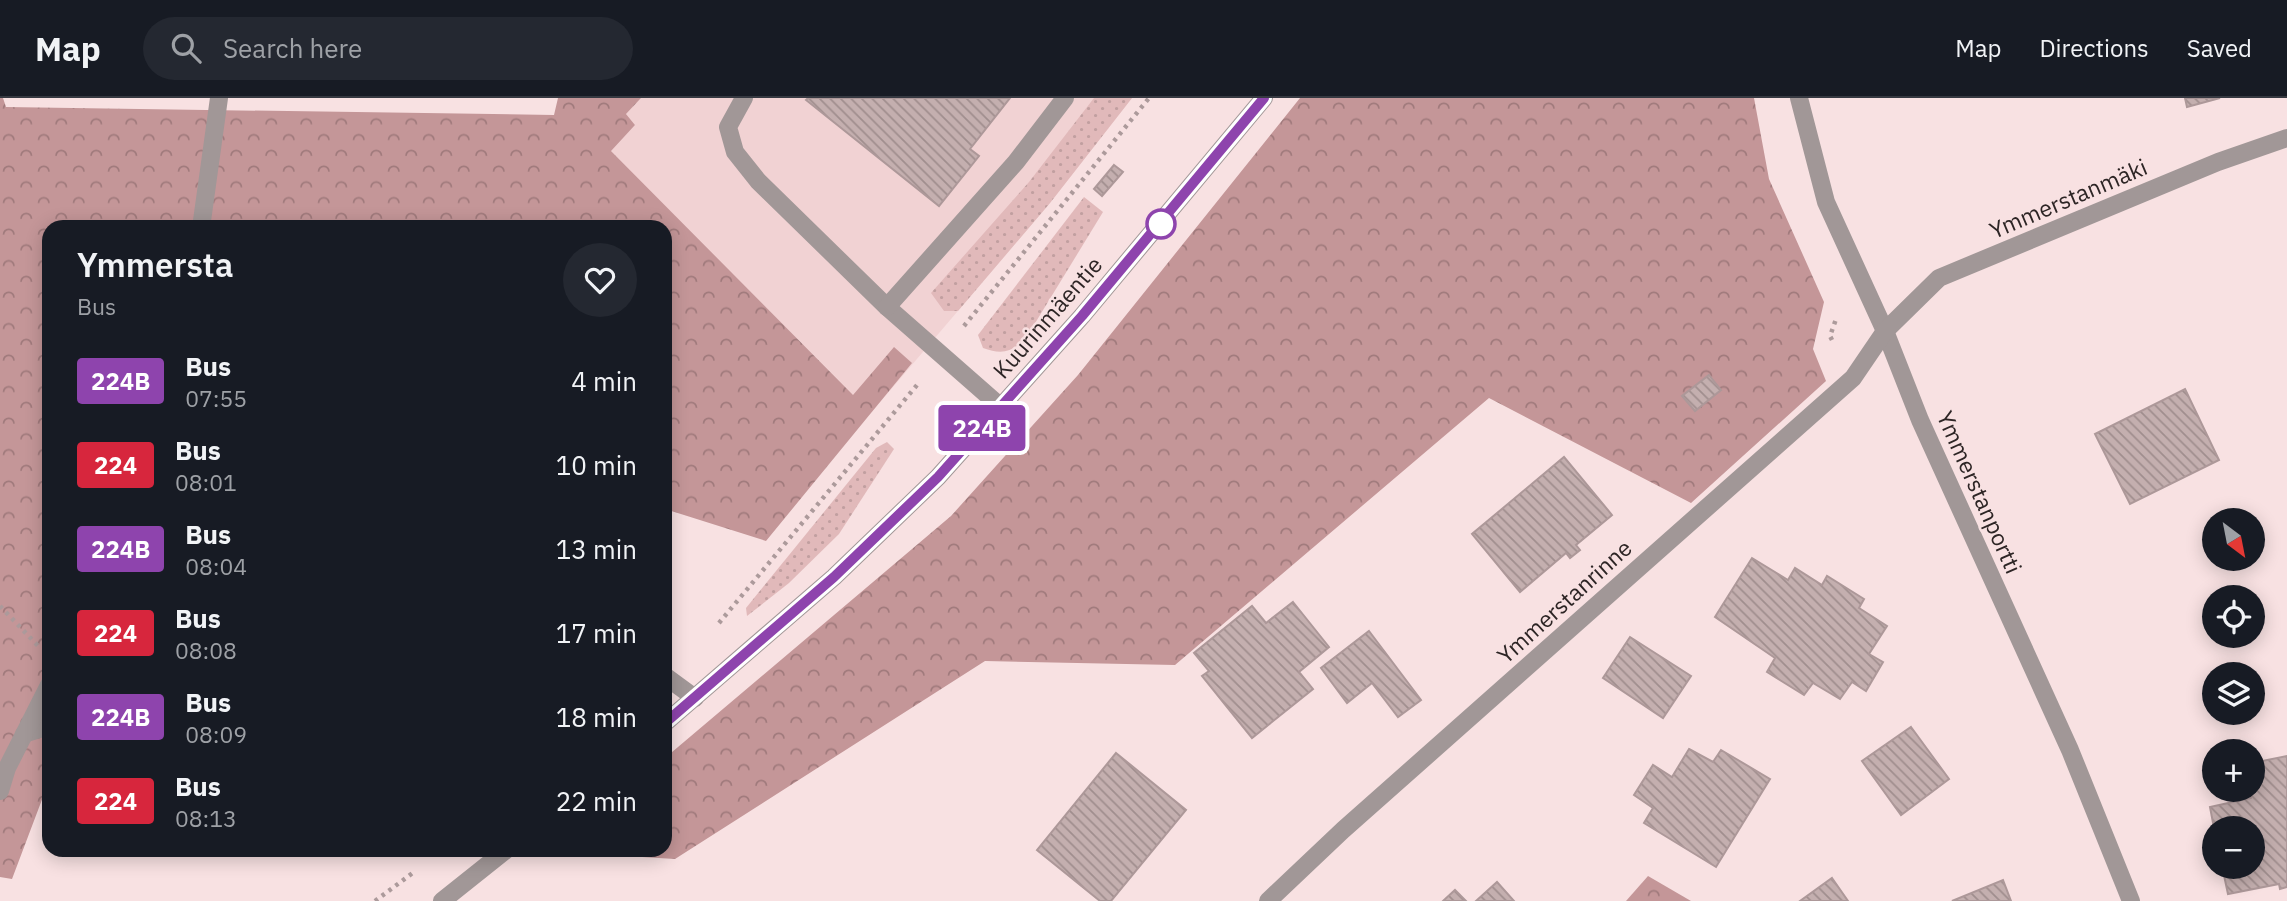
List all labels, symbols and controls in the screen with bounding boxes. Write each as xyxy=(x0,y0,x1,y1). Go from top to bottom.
search box xyxy=(143,17,633,80)
text: Map xyxy=(35,27,101,70)
icon: search xyxy=(167,29,205,67)
text: Search here xyxy=(223,31,362,65)
text: Map xyxy=(1955,32,2001,64)
text: Directions xyxy=(2039,32,2149,64)
text: Saved xyxy=(2187,32,2252,64)
street label: Ymmerstanmäki xyxy=(1985,151,2151,245)
unlabelled marker xyxy=(1146,209,1176,239)
text: Ymmersta xyxy=(77,243,233,286)
button: heart xyxy=(563,243,637,317)
street label: Kuurinmäentie xyxy=(986,250,1108,384)
text: Bus xyxy=(77,291,116,321)
text: Bus xyxy=(185,349,231,383)
text: 4 min xyxy=(571,364,637,398)
text: 224B xyxy=(91,365,150,397)
text: 07:55 xyxy=(185,383,247,413)
line badge: 224B xyxy=(933,405,1031,451)
street label: Ymmerstanportti xyxy=(1931,406,2029,578)
text: 224B xyxy=(952,412,1012,444)
text: Bus xyxy=(175,433,221,467)
text: 10 min xyxy=(556,448,637,482)
text: 224 xyxy=(94,449,137,481)
text: 08:01 xyxy=(175,467,237,497)
north arrow xyxy=(2202,508,2264,570)
map controls xyxy=(2202,508,2265,879)
text: Bus xyxy=(185,517,231,551)
text: 13 min xyxy=(556,532,637,566)
text: 224B xyxy=(91,533,150,565)
street label: Ymmerstanrinne xyxy=(1490,533,1638,669)
text: 08:04 xyxy=(185,551,247,581)
button: locate xyxy=(2202,585,2265,648)
text: Bus xyxy=(175,601,221,635)
text: 17 min xyxy=(556,616,637,650)
text: 224 xyxy=(94,617,137,649)
text: 08:08 xyxy=(175,635,237,665)
button: layers xyxy=(2202,662,2265,725)
text: Bus xyxy=(185,685,231,719)
text: 18 min xyxy=(556,700,637,734)
text: 224B xyxy=(91,701,150,733)
text: 08:09 xyxy=(185,719,247,749)
button: + xyxy=(2202,739,2265,802)
text: Bus xyxy=(175,769,221,803)
text: 22 min xyxy=(556,784,637,818)
text: 224 xyxy=(94,785,137,817)
text: 08:13 xyxy=(175,803,237,833)
button: − xyxy=(2202,816,2265,879)

